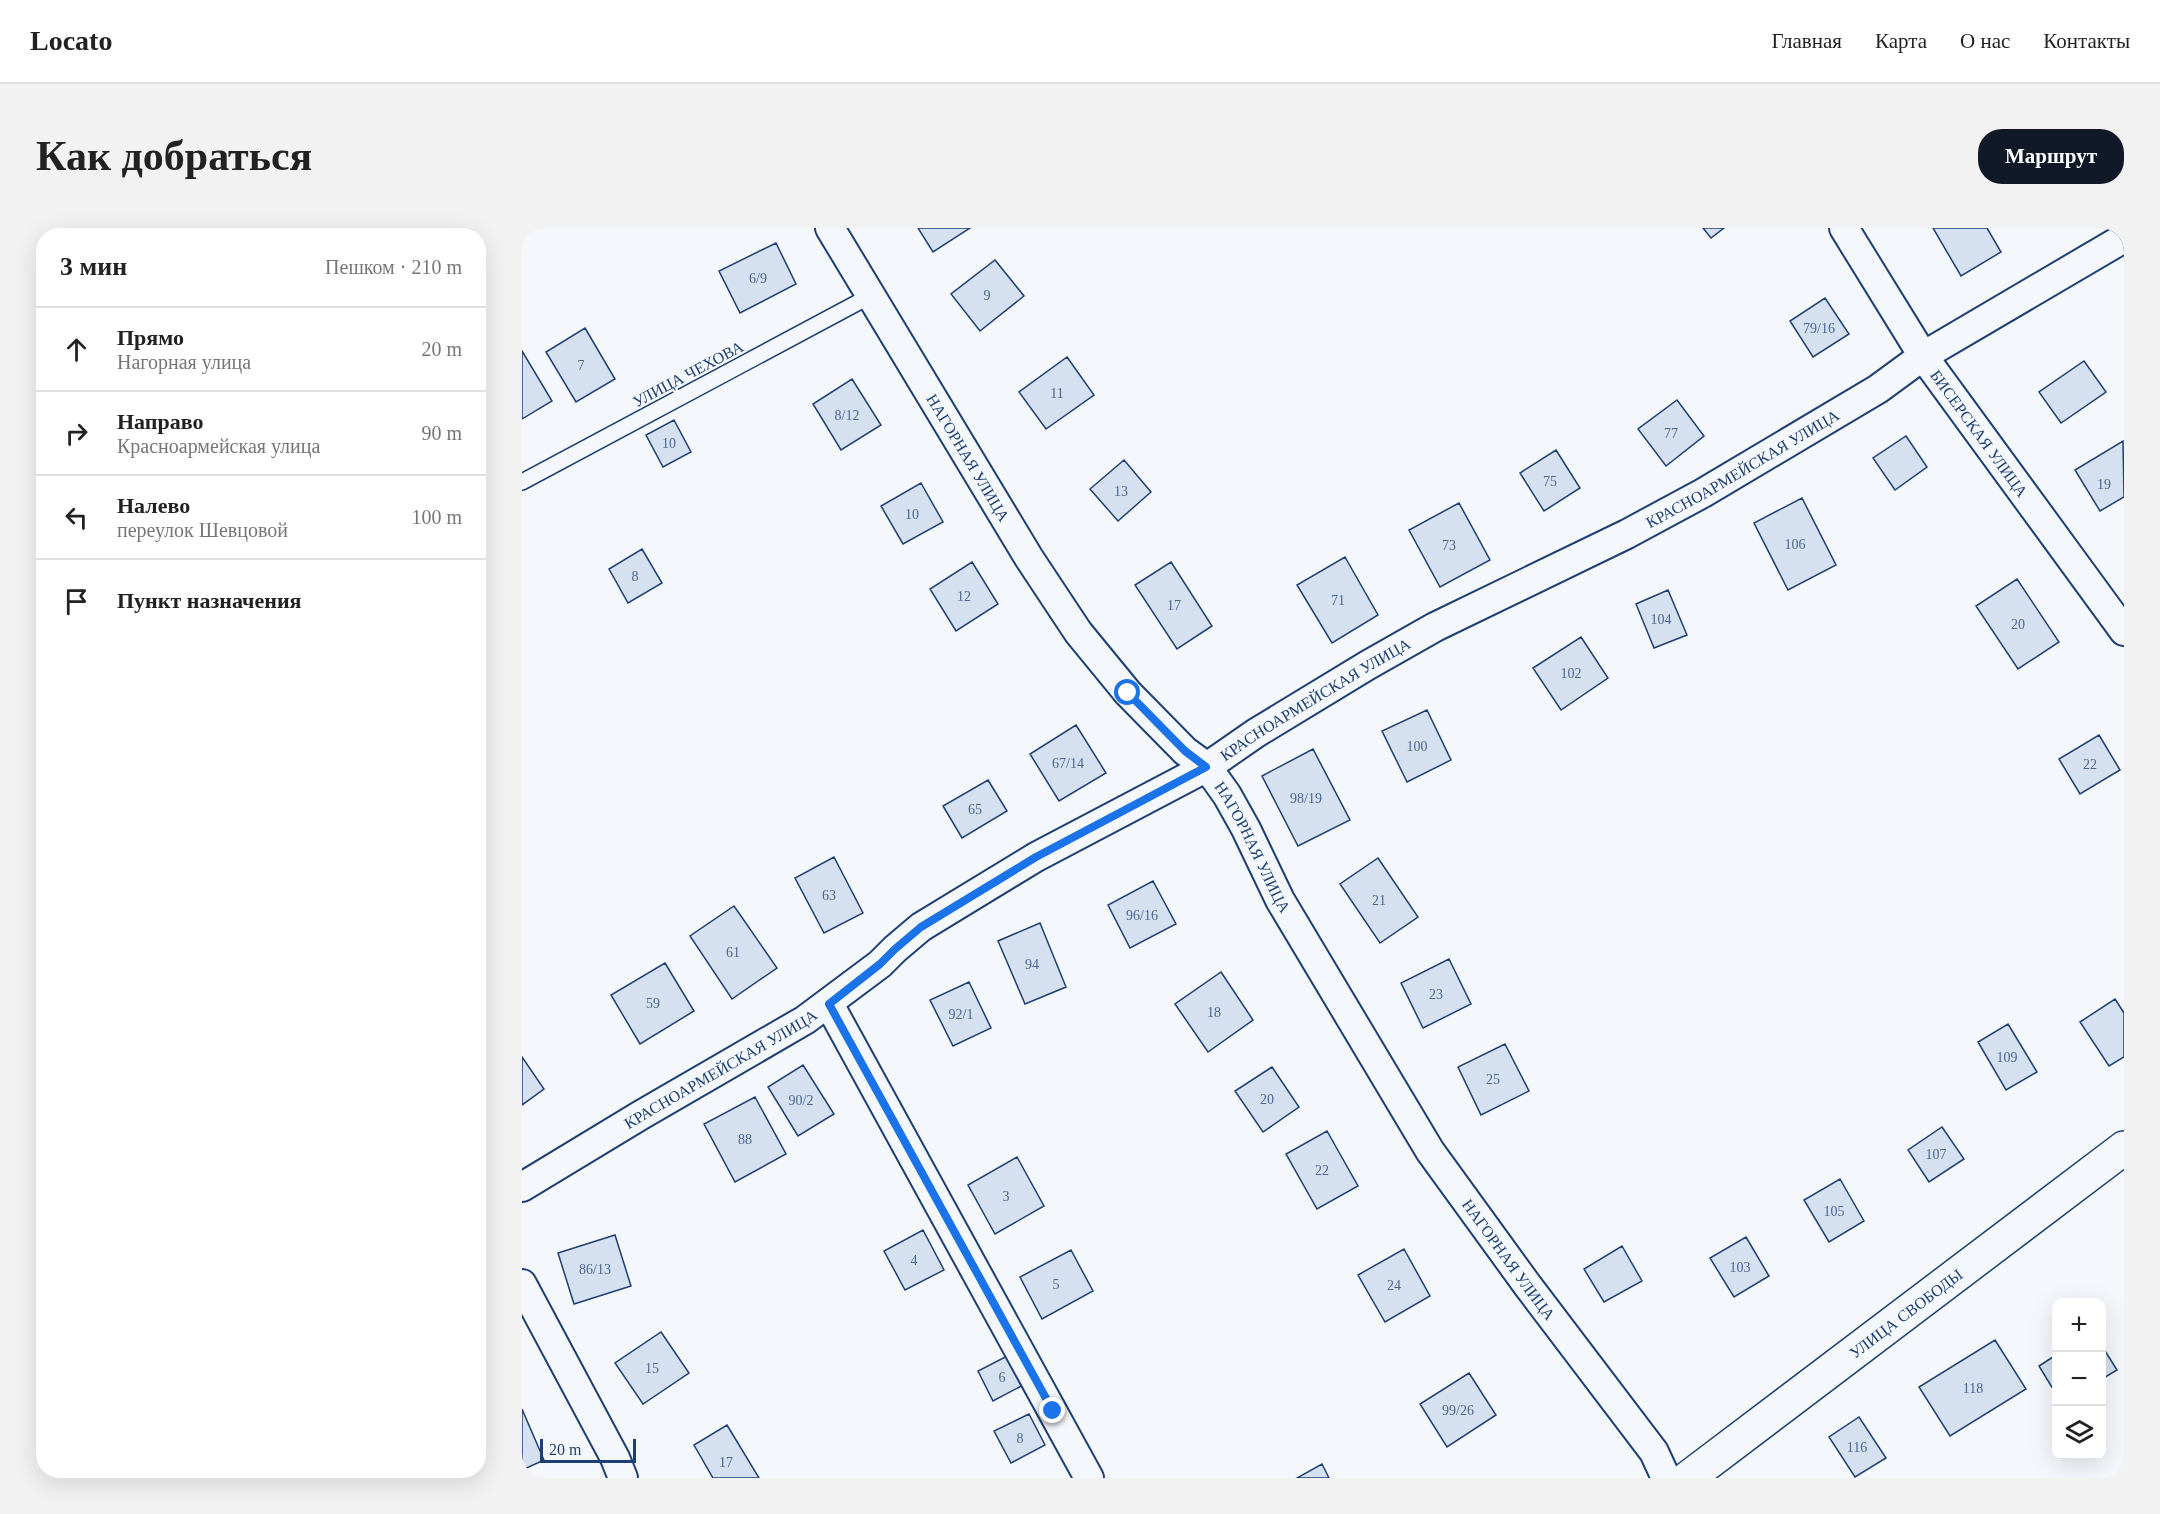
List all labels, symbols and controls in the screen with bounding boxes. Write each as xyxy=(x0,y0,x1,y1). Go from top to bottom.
text: Locato xyxy=(30,25,112,56)
text: Главная xyxy=(1772,29,1842,53)
text: Карта xyxy=(1875,29,1927,53)
text: О нас xyxy=(1960,29,2010,53)
text: Контакты xyxy=(2043,29,2130,53)
button: Маршрут xyxy=(1978,129,2124,184)
text: Как добраться xyxy=(36,133,312,179)
text: 3 мин xyxy=(60,252,127,281)
text: Пешком · 210 m xyxy=(325,256,462,278)
house number: 6/9 xyxy=(749,271,767,286)
house number: 9 xyxy=(984,288,991,303)
house number: 79/16 xyxy=(1803,321,1835,336)
text: Прямо xyxy=(117,325,184,350)
icon: ahead xyxy=(60,333,93,366)
street label: УЛИЦА ЧЕХОВА xyxy=(630,337,747,411)
text: 20 m xyxy=(421,338,462,360)
text: Нагорная улица xyxy=(117,351,251,373)
house number: 7 xyxy=(578,358,585,373)
street label: БИСЕРСКАЯ УЛИЦА xyxy=(1927,366,2032,500)
house number: 11 xyxy=(1050,386,1064,401)
street label: НАГОРНАЯ УЛИЦА xyxy=(924,391,1013,524)
street label: КРАСНОАРМЕЙСКАЯ УЛИЦА xyxy=(1643,406,1842,531)
house number: 8/12 xyxy=(835,408,859,423)
text: Направо xyxy=(117,409,203,434)
icon: right xyxy=(60,417,93,450)
text: 90 m xyxy=(421,422,462,444)
house number: 77 xyxy=(1664,426,1678,441)
text: Красноармейская улица xyxy=(117,435,320,457)
house number: 10 xyxy=(662,436,676,451)
house number: 75 xyxy=(1543,474,1557,489)
house number: 19 xyxy=(2097,477,2111,492)
house number: 13 xyxy=(1114,484,1128,499)
text: Налево xyxy=(117,493,190,518)
icon: left xyxy=(60,501,93,534)
text: 100 m xyxy=(411,506,462,528)
house number: 10 xyxy=(905,507,919,522)
text: переулок Шевцовой xyxy=(117,519,288,541)
house number: 106 xyxy=(1785,537,1806,552)
house number: 73 xyxy=(1442,538,1456,553)
house number: 8 xyxy=(632,569,639,584)
icon: arrive xyxy=(60,585,93,618)
text: Пункт назначения xyxy=(117,588,302,613)
house number: 12 xyxy=(957,589,971,604)
house number: 71 xyxy=(1331,593,1345,608)
house number: 17 xyxy=(1167,598,1181,613)
house number: 104 xyxy=(1651,612,1672,627)
house number: 20 xyxy=(2011,617,2025,632)
street label: КРАСНОАРМЕЙСКАЯ УЛИЦА xyxy=(1217,634,1413,764)
house number: 102 xyxy=(1561,666,1582,681)
route start xyxy=(1114,679,1140,705)
house number: 100 xyxy=(1407,739,1428,754)
house number: 67/14 xyxy=(1052,756,1084,771)
house number: 22 xyxy=(2083,757,2097,772)
street label: НАГОРНАЯ УЛИЦА xyxy=(1212,778,1294,916)
house number: 98/19 xyxy=(1290,791,1322,806)
house number: 65 xyxy=(968,802,982,817)
house number: 63 xyxy=(822,888,836,903)
house number: 21 xyxy=(1372,893,1386,908)
house number: 96/16 xyxy=(1126,908,1158,923)
house number: 61 xyxy=(726,945,740,960)
house number: 94 xyxy=(1025,957,1039,972)
house number: 23 xyxy=(1429,987,1443,1002)
house number: 59 xyxy=(646,996,660,1011)
house number: 18 xyxy=(1207,1005,1221,1020)
street label: КРАСНОАРМЕЙСКАЯ УЛИЦА xyxy=(621,1006,820,1132)
house number: 92/1 xyxy=(949,1007,973,1022)
house number: 109 xyxy=(1997,1050,2018,1065)
house number: 25 xyxy=(1486,1072,1500,1087)
house number: 20 xyxy=(1260,1092,1274,1107)
house number: 90/2 xyxy=(789,1093,813,1108)
house number: 88 xyxy=(738,1132,752,1147)
house number: 107 xyxy=(1926,1147,1947,1162)
house number: 22 xyxy=(1315,1163,1329,1178)
house number: 3 xyxy=(1003,1189,1010,1204)
street label: НАГОРНАЯ УЛИЦА xyxy=(1459,1196,1559,1323)
house number: 105 xyxy=(1824,1204,1845,1219)
house number: 4 xyxy=(911,1253,918,1268)
house number: 103 xyxy=(1730,1260,1751,1275)
house number: 86/13 xyxy=(579,1262,611,1277)
street label: УЛИЦА СВОБОДЫ xyxy=(1846,1265,1965,1361)
house number: 5 xyxy=(1053,1277,1060,1292)
house number: 24 xyxy=(1387,1278,1401,1293)
map controls xyxy=(2052,1298,2106,1460)
button: + xyxy=(2052,1298,2106,1352)
button: − xyxy=(2052,1352,2106,1406)
house number: 15 xyxy=(645,1361,659,1376)
house number: 6 xyxy=(999,1370,1006,1385)
house number: 118 xyxy=(1963,1381,1983,1396)
route end xyxy=(1039,1397,1065,1423)
house number: 99/26 xyxy=(1442,1403,1474,1418)
button: layers xyxy=(2052,1406,2106,1460)
house number: 8 xyxy=(1017,1431,1024,1446)
scale bar xyxy=(540,1436,636,1464)
house number: 116 xyxy=(1847,1440,1867,1455)
text: 20 m xyxy=(549,1441,581,1458)
house number: 17 xyxy=(719,1455,733,1470)

